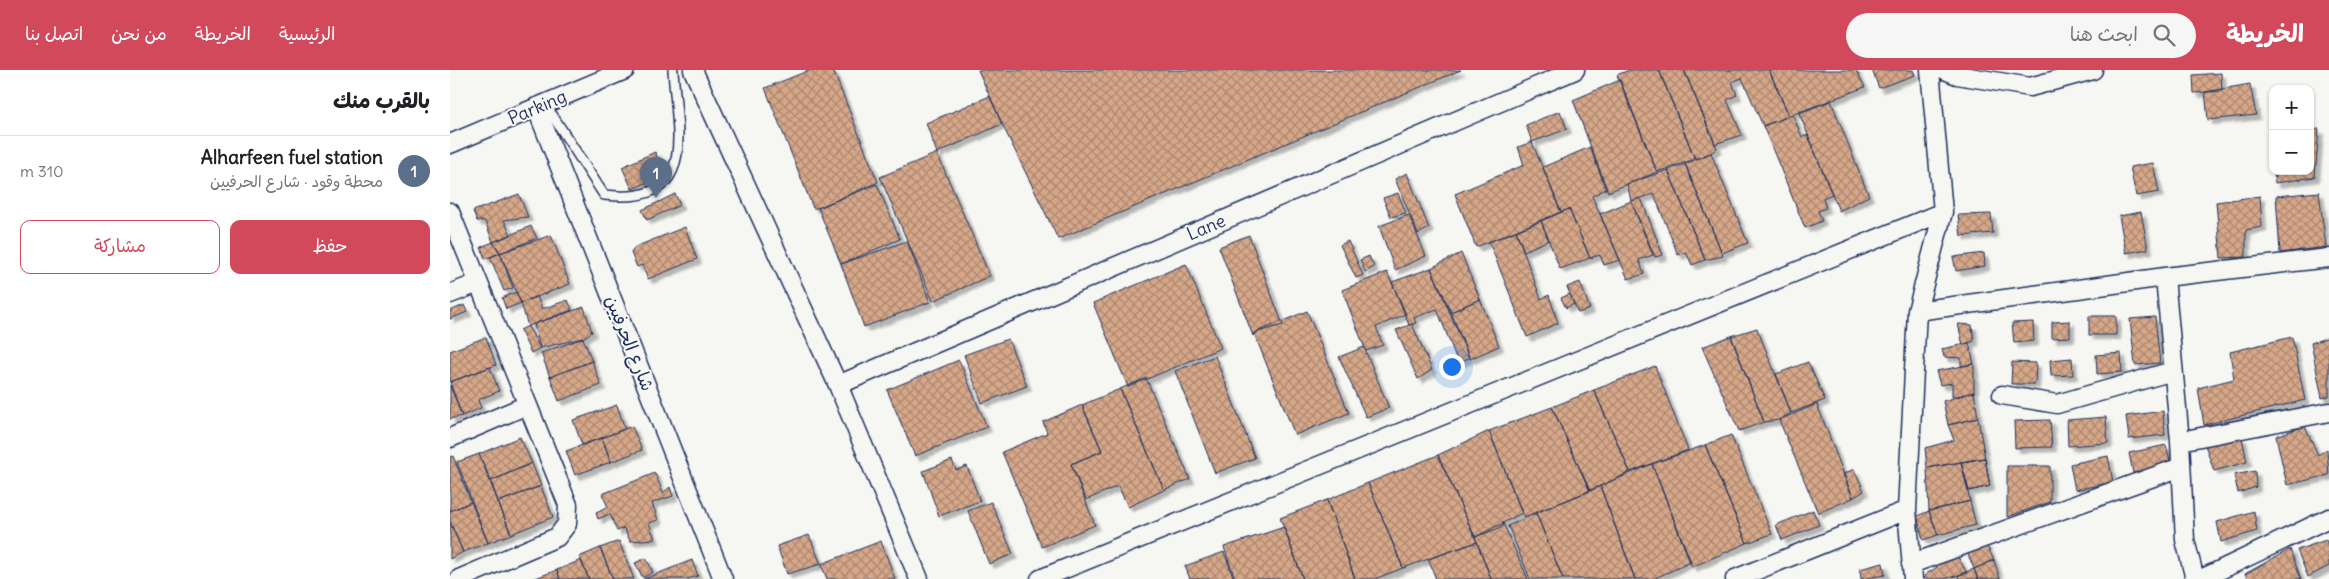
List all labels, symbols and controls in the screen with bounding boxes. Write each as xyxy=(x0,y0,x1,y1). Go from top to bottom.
search box xyxy=(1846,13,2196,58)
text: الخريطة xyxy=(2226,18,2304,48)
icon: search xyxy=(2150,21,2178,49)
text: اتصل بنا xyxy=(25,22,83,45)
text: من نحن xyxy=(111,22,167,45)
text: الخريطة xyxy=(195,22,251,45)
text: الرئيسية xyxy=(279,22,336,45)
text: ابحث هنا xyxy=(2070,22,2138,46)
street label: Parking xyxy=(504,84,570,130)
map controls xyxy=(2269,85,2314,175)
button: + xyxy=(2269,85,2314,130)
text: بالقرب منك xyxy=(333,87,430,114)
button: − xyxy=(2269,130,2314,175)
text: Alharfeen fuel station xyxy=(201,145,383,169)
pin: 1 xyxy=(640,157,672,198)
text: 310 m xyxy=(20,161,64,181)
text: 1 xyxy=(411,161,417,181)
text: محطة وقود · شارع الحرفيين xyxy=(210,171,383,191)
street label: Lane xyxy=(1183,209,1229,245)
button: مشاركة xyxy=(20,220,220,274)
button: حفظ xyxy=(230,220,430,274)
street label: شارع الحرفيين xyxy=(599,292,660,395)
your location xyxy=(1439,354,1465,380)

